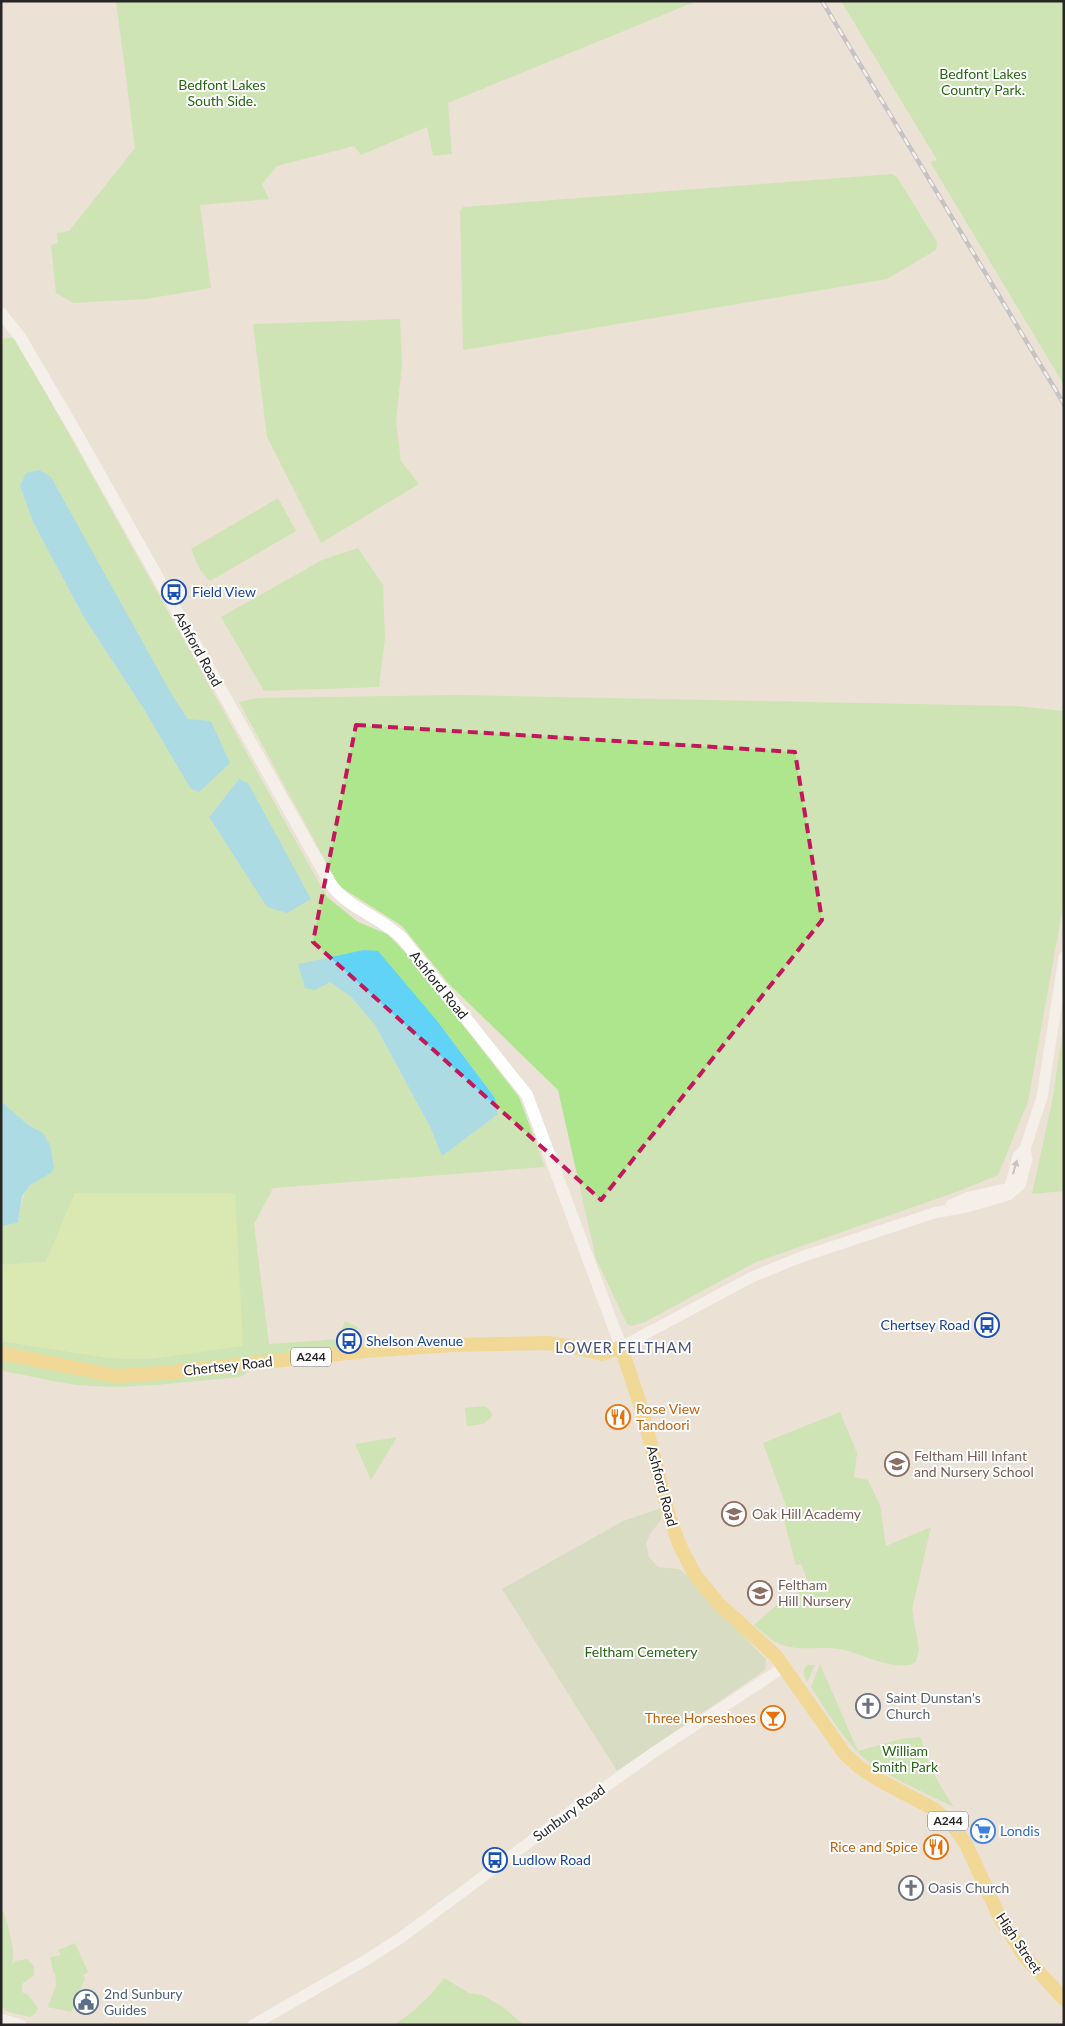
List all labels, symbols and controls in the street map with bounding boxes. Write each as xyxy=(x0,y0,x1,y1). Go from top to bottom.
park label: Bedfont Lakes Country Park. xyxy=(939,65,1027,98)
park label: Bedfont Lakes South Side. xyxy=(178,76,266,109)
bus stop icon: Field View xyxy=(161,579,187,605)
place label: Field View xyxy=(192,583,256,600)
street label: Ashford Road xyxy=(171,608,226,689)
street label: Ashford Road xyxy=(407,947,472,1022)
one-way arrow xyxy=(1011,1159,1019,1174)
bus stop icon: Chertsey Road xyxy=(974,1312,1000,1338)
place label: Chertsey Road xyxy=(881,1316,970,1333)
bus stop icon: Shelson Avenue xyxy=(336,1328,362,1354)
place label: Shelson Avenue xyxy=(366,1332,463,1349)
district label: LOWER FELTHAM xyxy=(555,1338,693,1356)
road number: A244 xyxy=(291,1348,331,1366)
street label: Chertsey Road xyxy=(183,1352,273,1379)
place label: Rose View Tandoori xyxy=(636,1400,700,1433)
restaurant icon: Rose View Tandoori xyxy=(605,1404,631,1430)
street label: Ashford Road xyxy=(644,1444,681,1528)
place label: Feltham Hill Infant and Nursery School xyxy=(914,1447,1034,1480)
school or university icon: Feltham Hill Infant and Nursery School xyxy=(884,1451,910,1477)
school or university icon: Oak Hill Academy xyxy=(721,1501,747,1527)
place label: Oak Hill Academy xyxy=(752,1505,862,1522)
place label: Feltham Hill Nursery xyxy=(778,1576,852,1609)
school or university icon: Feltham Hill Nursery xyxy=(747,1580,773,1606)
park label: Feltham Cemetery xyxy=(584,1643,698,1660)
place label: Saint Dunstan's Church xyxy=(886,1689,981,1722)
church icon: Saint Dunstan's Church xyxy=(855,1693,881,1719)
bar icon: Three Horseshoes xyxy=(760,1705,786,1731)
place label: Three Horseshoes xyxy=(645,1709,756,1726)
park label: William Smith Park xyxy=(872,1742,939,1775)
street label: Sunbury Road xyxy=(529,1781,608,1845)
road number: A244 xyxy=(928,1812,968,1830)
supermarket icon: Londis xyxy=(970,1818,996,1844)
place label: Londis xyxy=(1000,1822,1040,1839)
restaurant icon: Rice and Spice xyxy=(923,1834,949,1860)
place label: Rice and Spice xyxy=(830,1838,918,1855)
bus stop icon: Ludlow Road xyxy=(482,1847,508,1873)
place label: Ludlow Road xyxy=(512,1851,591,1868)
church icon: Oasis Church xyxy=(898,1875,924,1901)
place label: Oasis Church xyxy=(928,1879,1009,1896)
street label: High Street xyxy=(993,1909,1046,1976)
place label: 2nd Sunbury Guides xyxy=(104,1985,183,2018)
public building icon: 2nd Sunbury Guides xyxy=(73,1989,99,2015)

